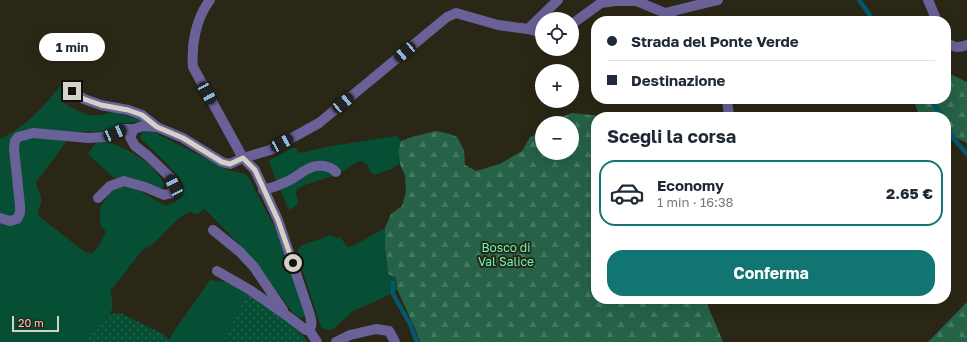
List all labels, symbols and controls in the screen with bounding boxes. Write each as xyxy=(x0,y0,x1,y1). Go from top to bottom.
map controls xyxy=(535,12,579,160)
button: locate xyxy=(535,12,579,56)
text: Strada del Ponte Verde xyxy=(631,32,799,50)
callout: 1 min xyxy=(39,33,105,61)
text: 1 min xyxy=(56,39,88,55)
car xyxy=(392,40,418,64)
button: + xyxy=(535,64,579,108)
text: Destinazione xyxy=(631,71,725,89)
car xyxy=(196,80,218,106)
route end xyxy=(63,82,81,100)
car xyxy=(330,91,356,115)
button: − xyxy=(535,116,579,160)
car xyxy=(102,123,128,143)
text: Scegli la corsa xyxy=(607,125,736,147)
car xyxy=(269,132,295,154)
car xyxy=(163,173,185,199)
icon: car xyxy=(609,175,645,211)
text: Economy xyxy=(657,176,724,194)
text: 2.65 € xyxy=(886,184,933,202)
text: 1 min · 16:38 xyxy=(657,194,734,210)
park label: Bosco di Val Salice xyxy=(478,240,534,269)
button: Conferma xyxy=(607,250,935,296)
route start xyxy=(284,254,302,272)
scale bar xyxy=(12,314,59,333)
text: 20 m xyxy=(18,316,44,329)

